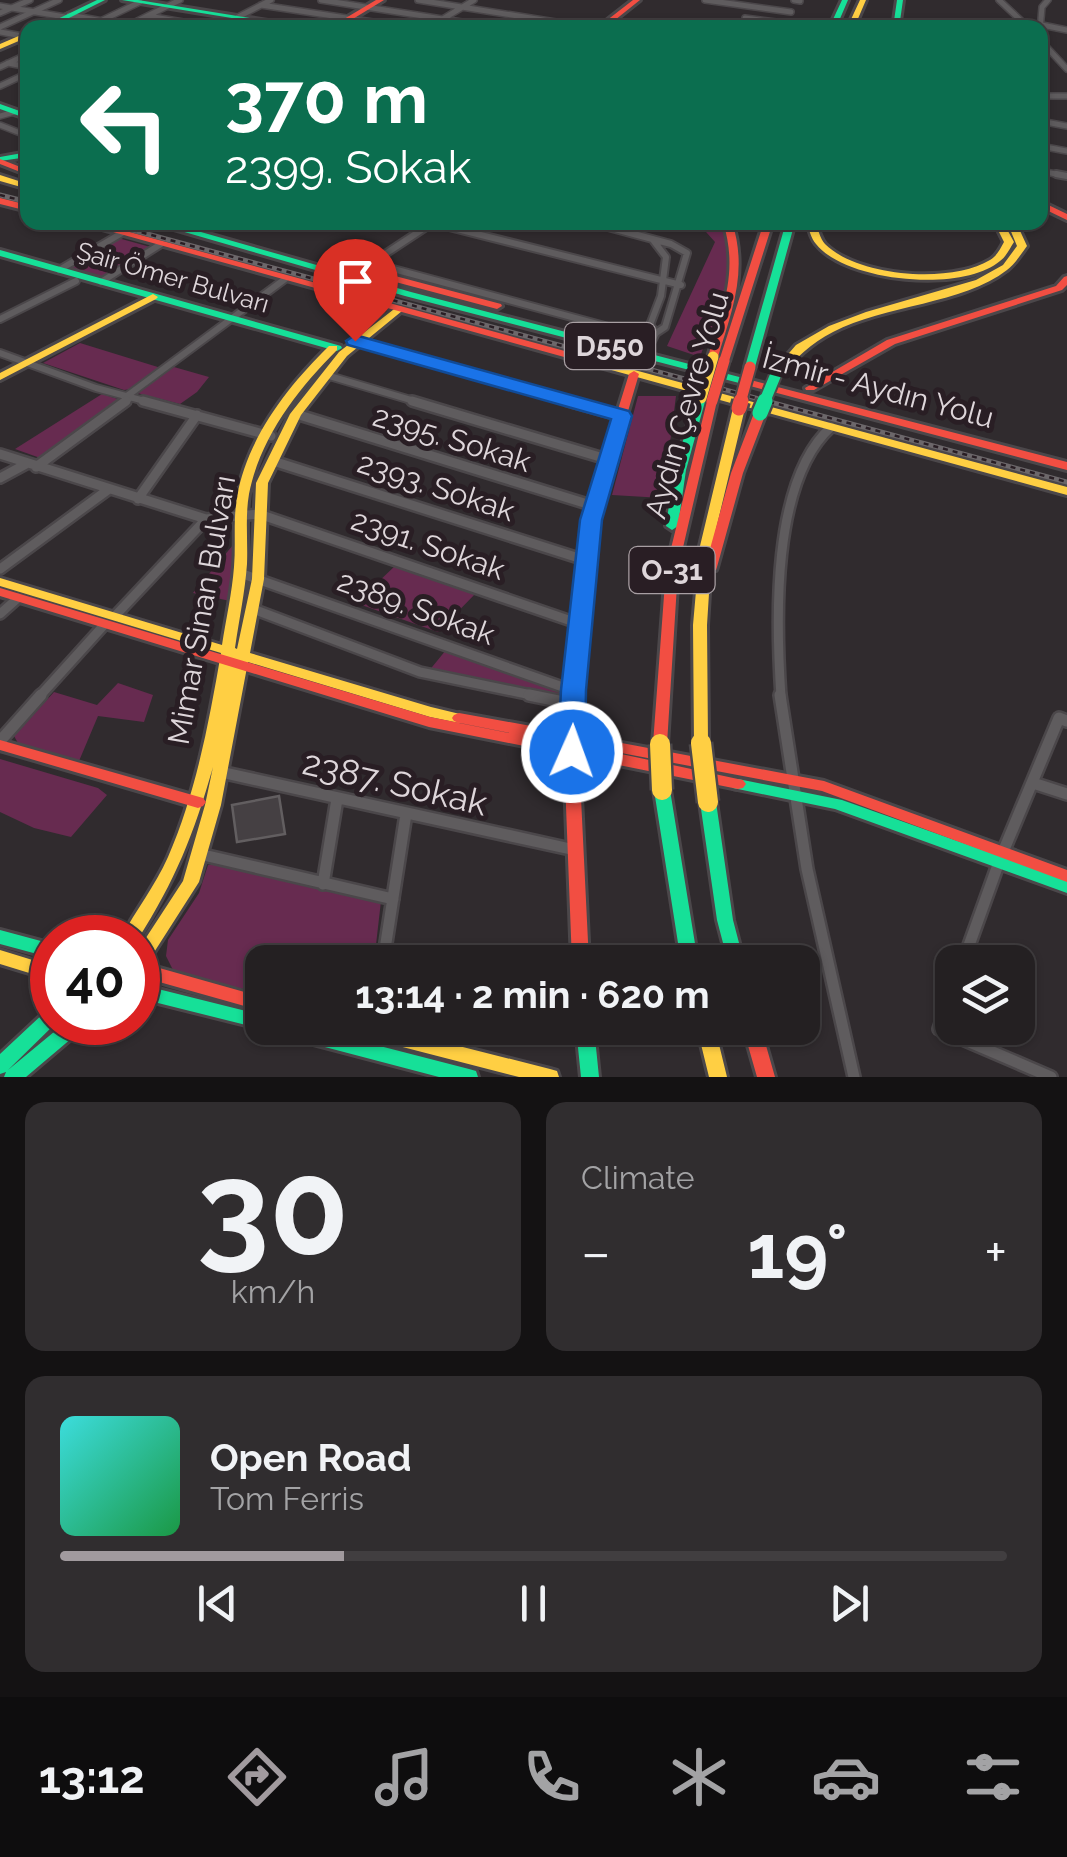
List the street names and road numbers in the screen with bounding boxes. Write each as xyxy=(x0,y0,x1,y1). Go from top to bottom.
street label: Şair Ömer Bulvarı xyxy=(73,235,273,319)
street label: Aydın Çevre Yolu xyxy=(637,288,736,522)
road number: D550 xyxy=(565,323,655,369)
street label: İzmir - Aydın Yolu xyxy=(759,340,998,435)
street label: 2395. Sokak xyxy=(369,398,535,479)
street label: 2393. Sokak xyxy=(353,445,519,528)
street label: Mimar Sinan Bulvarı xyxy=(161,473,242,747)
street label: 2391. Sokak xyxy=(347,502,509,587)
road number: O-31 xyxy=(630,547,714,593)
street label: 2389. Sokak xyxy=(333,563,500,652)
street label: 2387. Sokak xyxy=(299,741,492,824)

